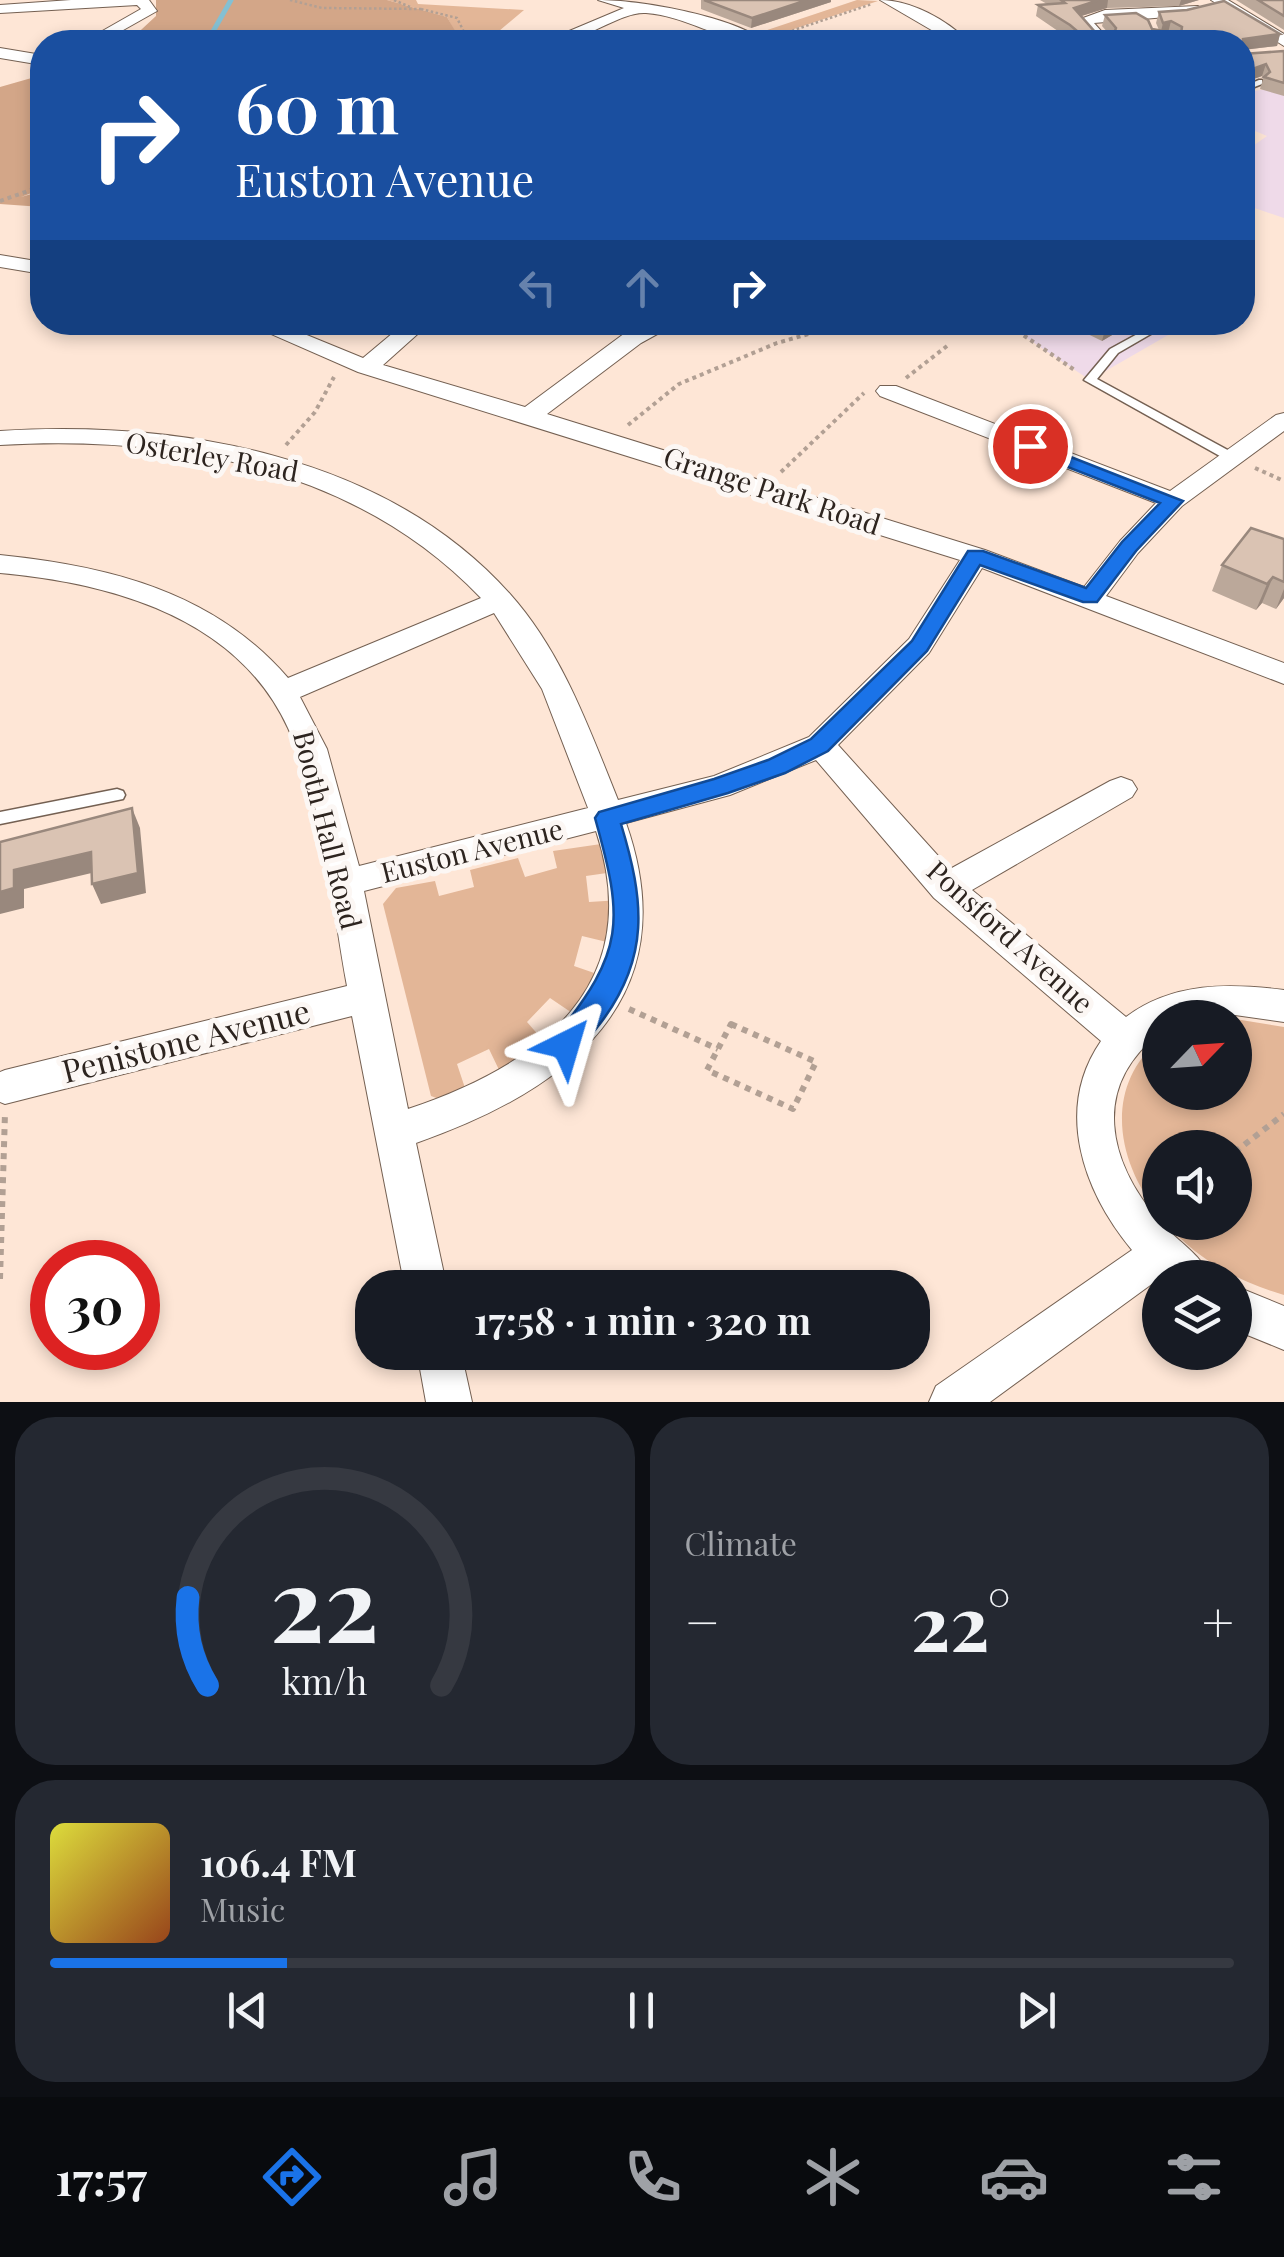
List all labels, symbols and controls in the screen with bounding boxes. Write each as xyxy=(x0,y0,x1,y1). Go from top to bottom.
text: 60 m xyxy=(235,58,399,152)
icon: right xyxy=(70,70,200,200)
text: Euston Avenue xyxy=(235,148,534,208)
icon: left xyxy=(510,260,565,315)
icon: ahead xyxy=(615,260,670,315)
icon: right xyxy=(720,260,775,315)
pin xyxy=(988,404,1073,489)
icon: arrive xyxy=(1003,419,1058,474)
street label: Osterley Road xyxy=(123,422,302,489)
street label: Grange Park Road xyxy=(659,437,886,542)
street label: Booth Hall Road xyxy=(286,727,371,933)
street label: Euston Avenue xyxy=(377,809,566,890)
street label: Ponsford Avenue xyxy=(920,851,1102,1020)
street label: Penistone Avenue xyxy=(57,988,314,1091)
position arrow xyxy=(514,993,618,1097)
north arrow xyxy=(1142,1000,1252,1110)
map controls xyxy=(1142,1000,1252,1370)
button: sound xyxy=(1142,1130,1252,1240)
speed limit sign: 30 xyxy=(30,1240,160,1370)
button: layers xyxy=(1142,1260,1252,1370)
text: 17:58 · 1 min · 320 m xyxy=(474,1294,811,1345)
text: Climate xyxy=(685,1521,797,1564)
text: 22 xyxy=(270,1530,379,1669)
text: 22° xyxy=(911,1570,1011,1670)
text: − xyxy=(685,1583,720,1657)
text: + xyxy=(1202,1583,1234,1657)
text: km/h xyxy=(282,1656,368,1704)
text: 106.4 FM xyxy=(200,1836,357,1887)
text: Music xyxy=(200,1887,285,1930)
icon: previous xyxy=(220,1983,275,2038)
icon: pause xyxy=(614,1983,669,2038)
icon: next xyxy=(1009,1983,1064,2038)
icon: directions xyxy=(257,2142,327,2212)
icon: music xyxy=(438,2142,508,2212)
icon: phone xyxy=(618,2142,688,2212)
icon: climate xyxy=(798,2142,868,2212)
icon: car xyxy=(979,2142,1049,2212)
icon: filters xyxy=(1159,2142,1229,2212)
text: 17:57 xyxy=(55,2147,147,2207)

